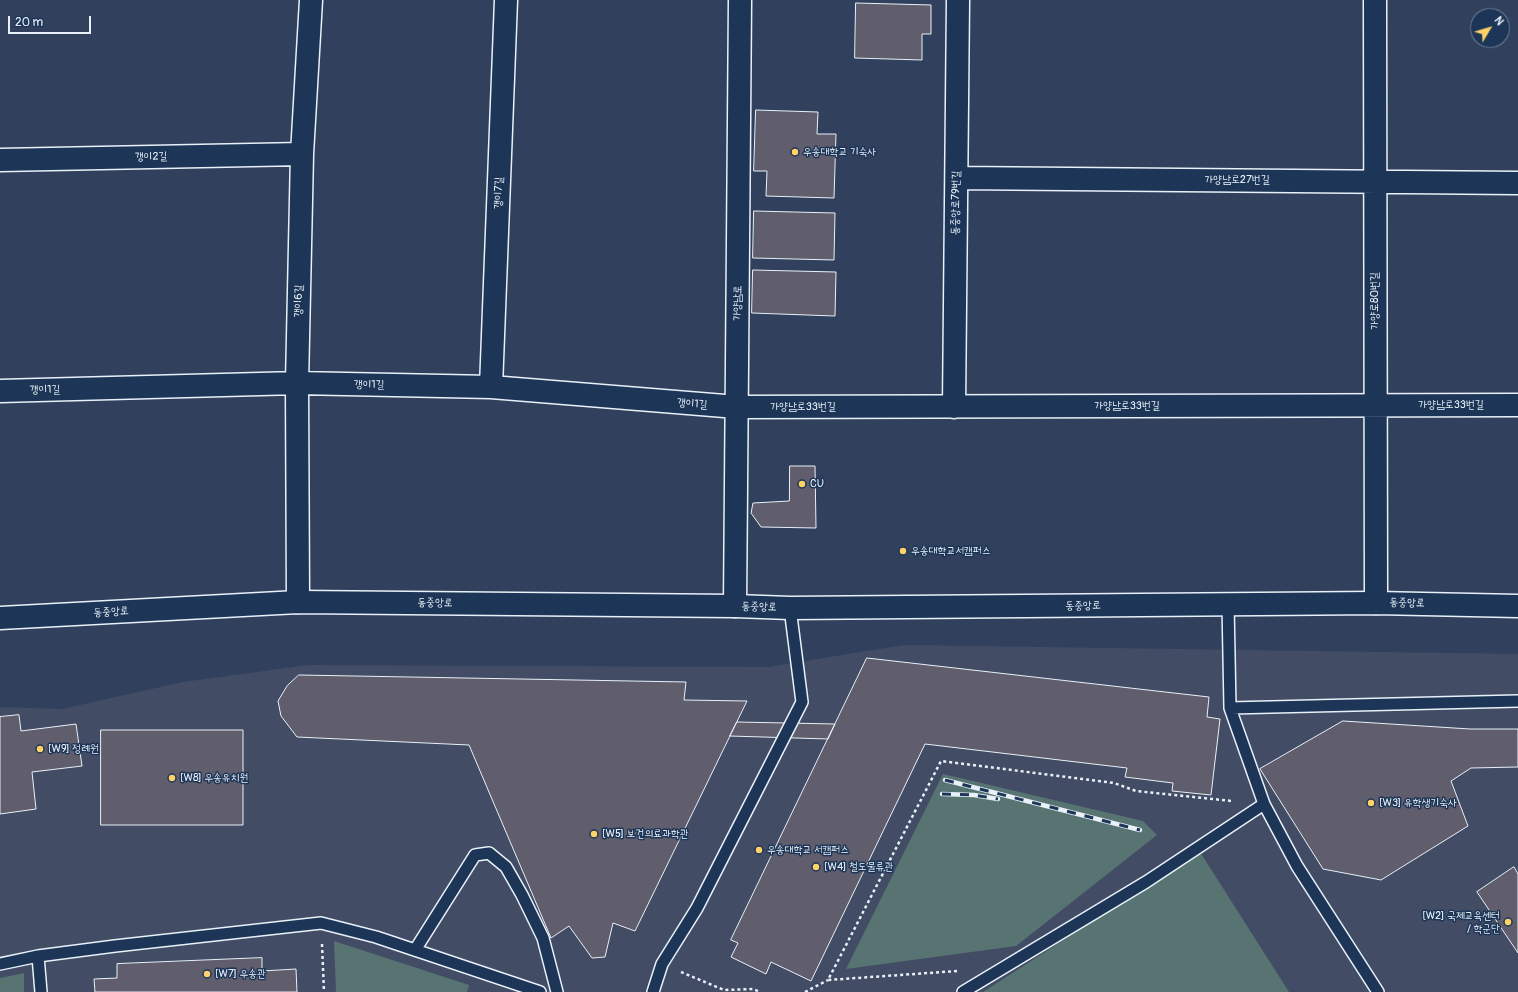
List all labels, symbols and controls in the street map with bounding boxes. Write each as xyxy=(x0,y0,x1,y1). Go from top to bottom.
scale bar xyxy=(10,8,93,34)
north arrow xyxy=(1470,8,1510,48)
text: N xyxy=(1492,14,1506,28)
text: 20 m xyxy=(15,15,43,30)
place label: 우송대학교 기숙사 xyxy=(803,145,876,159)
marker: 우송대학교 기숙사 xyxy=(790,147,800,157)
street label: 갱이2길 xyxy=(135,150,167,164)
street label: 동중앙로79번길 xyxy=(949,171,963,235)
street label: 가양남로27번길 xyxy=(1204,173,1270,187)
street label: 갱이7길 xyxy=(492,177,506,209)
street label: 가양로80번길 xyxy=(1368,272,1382,330)
street label: 갱이6길 xyxy=(292,284,306,318)
street label: 가양남로 xyxy=(731,285,745,321)
street label: 갱이1길 xyxy=(353,378,385,392)
street label: 갱이1길 xyxy=(29,383,61,397)
street label: 갱이1길 xyxy=(676,396,708,412)
street label: 가양남로33번길 xyxy=(1418,398,1484,412)
street label: 가양남로33번길 xyxy=(1094,399,1160,413)
street label: 가양남로33번길 xyxy=(770,400,836,414)
place label: CU xyxy=(810,477,824,491)
marker: CU xyxy=(797,479,807,489)
place label: 우송대학교서캠퍼스 xyxy=(911,544,991,558)
marker: 우송대학교서캠퍼스 xyxy=(898,546,908,556)
street label: 동중앙로 xyxy=(417,596,453,610)
street label: 동중앙로 xyxy=(1389,596,1425,610)
street label: 동중앙로 xyxy=(1065,599,1101,613)
street label: 동중앙로 xyxy=(741,600,777,614)
street label: 동중앙로 xyxy=(93,604,129,620)
place label: [W9] 정례원 xyxy=(48,742,99,756)
marker: [W9] 정례원 xyxy=(35,744,45,754)
place label: [W8] 우송유치원 xyxy=(180,771,248,785)
marker: [W8] 우송유치원 xyxy=(167,773,177,783)
place label: [W3] 유학생기숙사 xyxy=(1379,796,1457,810)
marker: [W3] 유학생기숙사 xyxy=(1366,798,1376,808)
place label: [W5] 보건의료과학관 xyxy=(602,827,689,841)
marker: [W5] 보건의료과학관 xyxy=(589,829,599,839)
place label: 우송대학교 서캠퍼스 xyxy=(767,843,849,857)
marker: 우송대학교 서캠퍼스 xyxy=(754,845,764,855)
place label: [W4] 철도물류관 xyxy=(824,860,893,874)
marker: [W4] 철도물류관 xyxy=(811,862,821,872)
place label: [W2] 국제교육센터 / 학군단 xyxy=(1422,909,1500,935)
marker: [W2] 국제교육센터 / 학군단 xyxy=(1503,917,1513,927)
place label: [W7] 우송관 xyxy=(215,967,266,981)
marker: [W7] 우송관 xyxy=(202,969,212,979)

